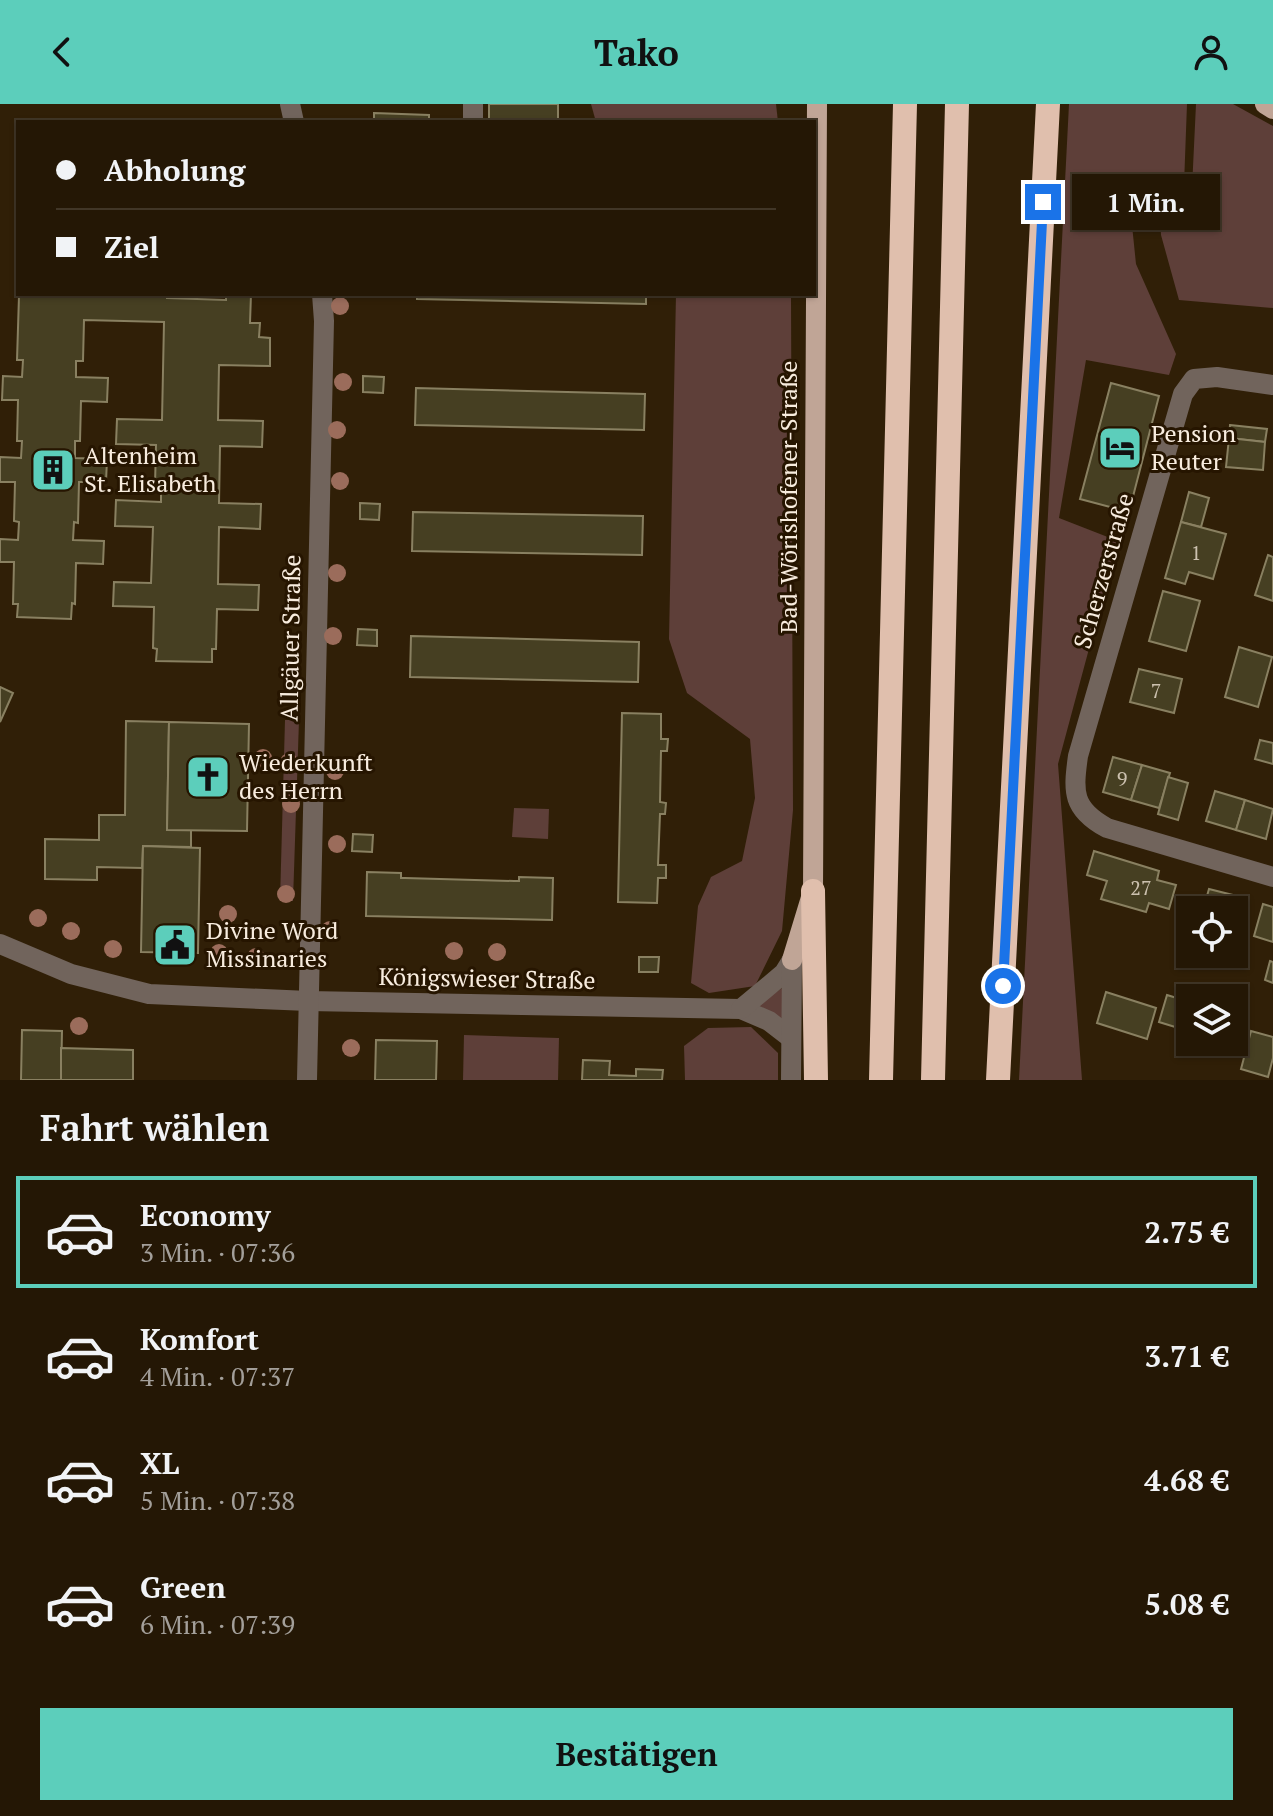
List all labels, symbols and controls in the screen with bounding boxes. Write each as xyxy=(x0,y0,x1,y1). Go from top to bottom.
text: Tako xyxy=(594,29,679,76)
icon: back xyxy=(40,30,84,74)
icon: person xyxy=(1189,30,1233,74)
text: Abholung xyxy=(104,150,245,190)
callout: 1 Min. xyxy=(1071,174,1219,230)
route end xyxy=(1025,184,1061,220)
text: 1 Min. xyxy=(1107,185,1185,219)
text: Ziel xyxy=(104,227,159,267)
street label: Bad-Wörishofener-Straße xyxy=(772,361,804,633)
place label: Pension Reuter xyxy=(1151,417,1236,477)
hotel icon: Pension Reuter xyxy=(1096,424,1144,472)
place label: Altenheim St. Elisabeth xyxy=(84,439,216,499)
building icon: Altenheim St. Elisabeth xyxy=(29,446,77,494)
street label: Scherzerstraße xyxy=(1066,489,1140,652)
house number: 1 xyxy=(1191,539,1201,566)
street label: Allgäuer Straße xyxy=(273,554,307,722)
house number: 7 xyxy=(1151,677,1161,704)
place label: Wiederkunft des Herrn xyxy=(239,746,373,806)
church icon: Wiederkunft des Herrn xyxy=(184,753,232,801)
house number: 9 xyxy=(1117,765,1127,792)
house number: 27 xyxy=(1130,874,1152,901)
map controls xyxy=(1176,896,1248,1056)
button: locate xyxy=(1176,896,1248,968)
place label: Divine Word Missinaries xyxy=(206,914,338,974)
public building icon: Divine Word Missinaries xyxy=(151,921,199,969)
street label: Königswieser Straße xyxy=(378,960,596,996)
route start xyxy=(985,968,1021,1004)
button: layers xyxy=(1176,984,1248,1056)
text: Fahrt wählen xyxy=(40,1104,269,1151)
text: Economy xyxy=(140,1195,271,1235)
icon: car xyxy=(44,1196,116,1268)
text: 2.75 € xyxy=(1144,1212,1229,1252)
text: 3 Min. · 07:36 xyxy=(140,1235,295,1269)
text: Komfort xyxy=(140,1319,259,1359)
icon: car xyxy=(44,1320,116,1392)
text: 3.71 € xyxy=(1144,1336,1229,1376)
text: 4 Min. · 07:37 xyxy=(140,1359,295,1393)
text: XL xyxy=(140,1443,179,1483)
icon: car xyxy=(44,1444,116,1516)
text: 4.68 € xyxy=(1144,1460,1229,1500)
text: 5 Min. · 07:38 xyxy=(140,1483,295,1517)
text: Green xyxy=(140,1567,226,1607)
icon: car xyxy=(44,1568,116,1640)
text: 5.08 € xyxy=(1144,1584,1229,1624)
text: 6 Min. · 07:39 xyxy=(140,1607,295,1641)
button: Bestätigen xyxy=(40,1708,1233,1800)

